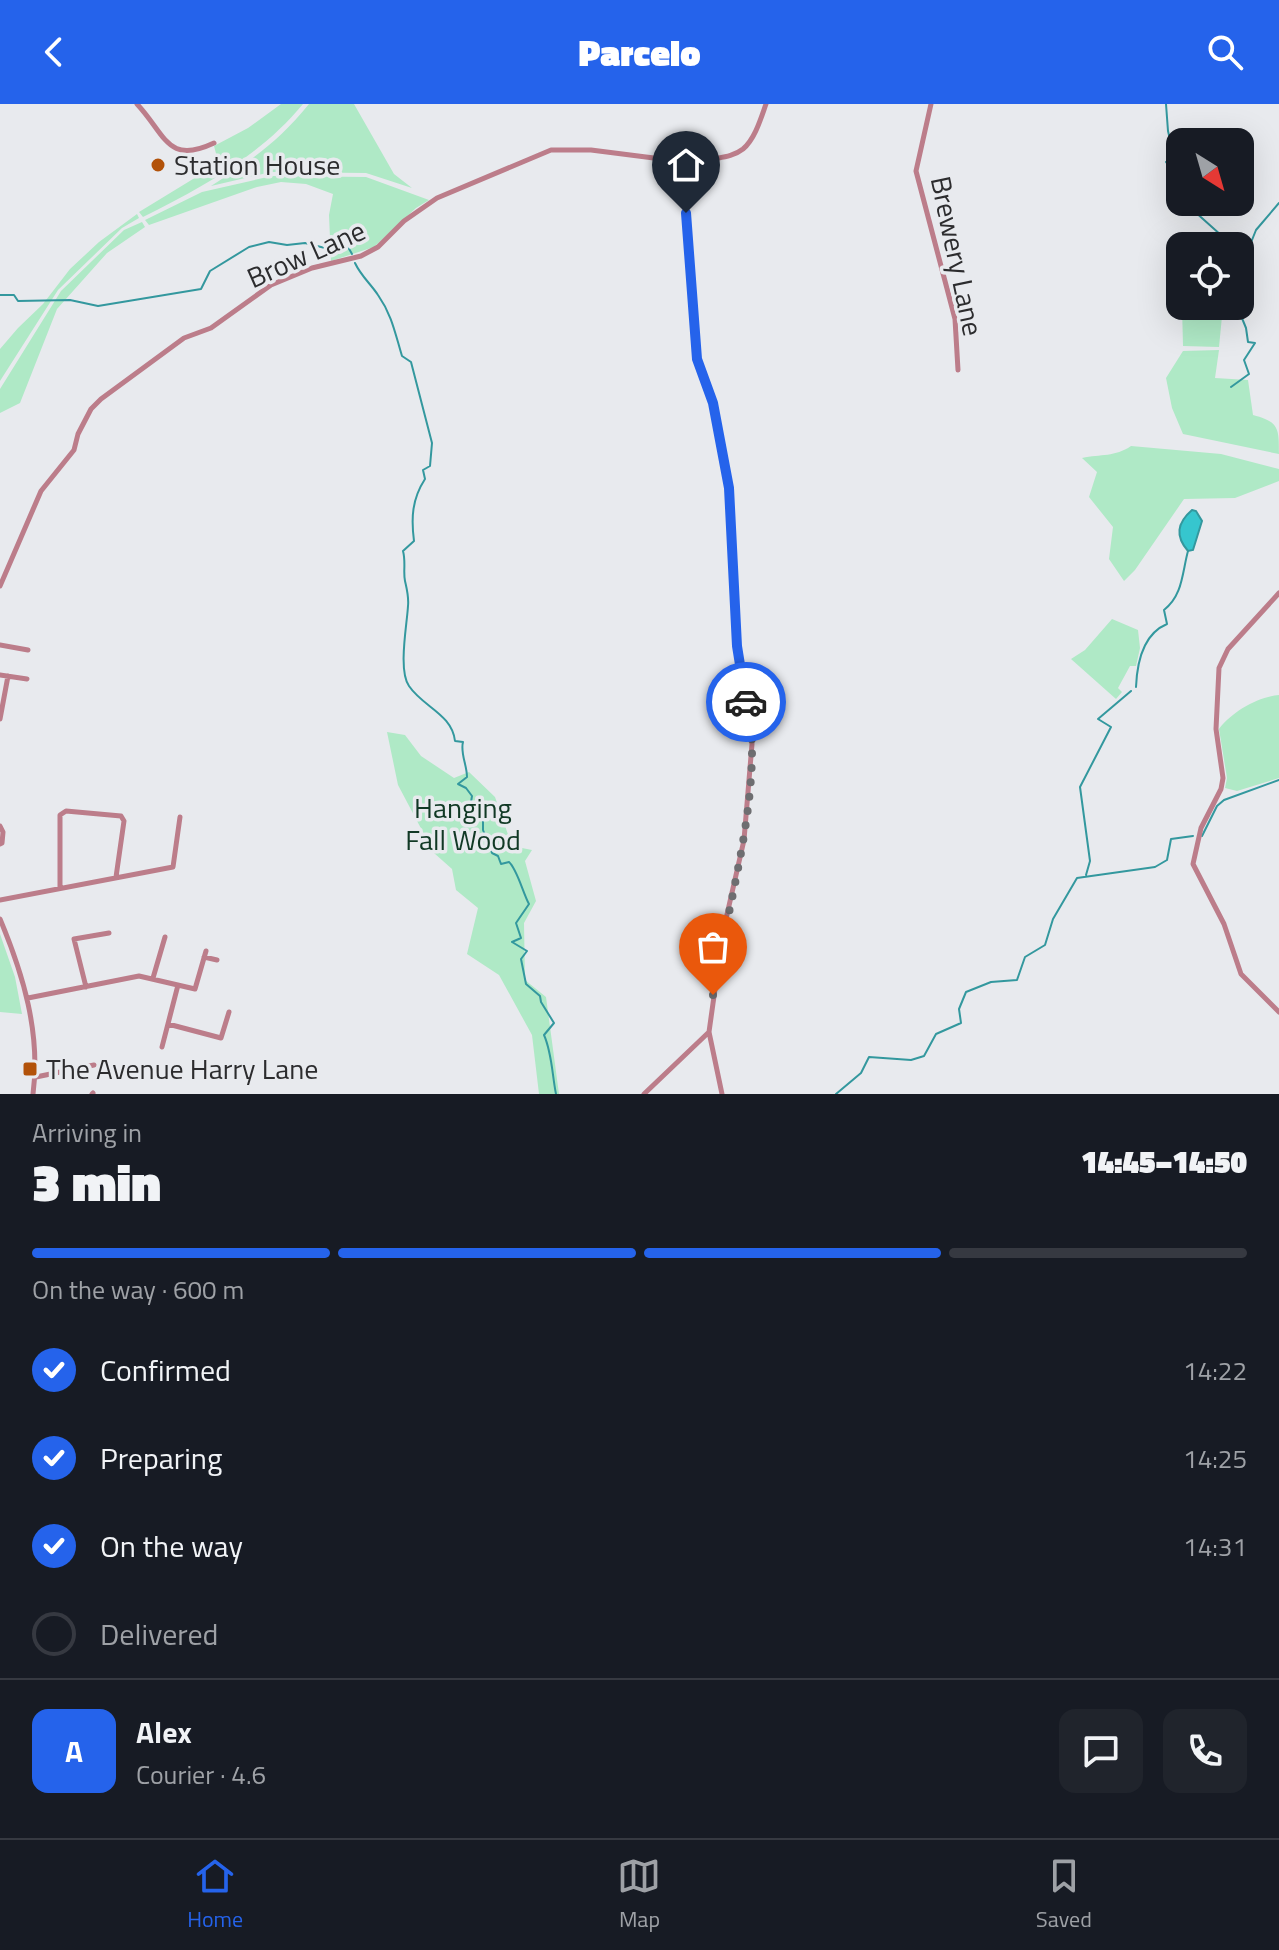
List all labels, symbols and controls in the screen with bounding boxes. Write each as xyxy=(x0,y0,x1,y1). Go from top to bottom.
text: Parcelo xyxy=(579,25,700,80)
icon: back xyxy=(32,30,76,74)
icon: search xyxy=(1203,30,1247,74)
north arrow xyxy=(1166,128,1254,216)
map controls xyxy=(1166,128,1254,320)
pin xyxy=(652,131,720,213)
place label: Station House xyxy=(174,143,340,186)
icon: home xyxy=(664,143,708,187)
marker: Station House xyxy=(149,156,167,174)
street label: Brewery Lane xyxy=(920,172,995,340)
street label: Brow Lane xyxy=(240,208,372,299)
button: locate xyxy=(1166,232,1254,320)
courier xyxy=(706,662,786,742)
icon: car xyxy=(724,680,768,724)
park label: Hanging Fall Wood xyxy=(405,786,521,861)
pin xyxy=(679,913,747,995)
icon: bag xyxy=(691,925,735,969)
place label: The Avenue Harry Lane xyxy=(46,1047,318,1090)
marker: The Avenue Harry Lane xyxy=(21,1060,39,1078)
text: Arriving in xyxy=(32,1113,142,1152)
text: 14:45–14:50 xyxy=(1081,1139,1247,1185)
text: 3 min xyxy=(32,1142,161,1221)
text: On the way · 600 m xyxy=(32,1270,244,1309)
text: Confirmed xyxy=(100,1347,231,1393)
icon: check xyxy=(32,1348,76,1392)
text: 14:22 xyxy=(1183,1351,1247,1390)
text: Preparing xyxy=(100,1435,222,1481)
icon: check xyxy=(32,1436,76,1480)
text: 14:25 xyxy=(1183,1439,1247,1478)
text: On the way xyxy=(100,1523,243,1569)
icon: check xyxy=(32,1524,76,1568)
text: 14:31 xyxy=(1183,1527,1247,1566)
text: Delivered xyxy=(100,1611,218,1657)
text: Alex xyxy=(136,1709,192,1755)
button: chat xyxy=(1059,1709,1143,1793)
button: phone xyxy=(1163,1709,1247,1793)
text: A xyxy=(65,1728,83,1774)
text: Courier · 4.6 xyxy=(136,1755,266,1794)
tab: Home xyxy=(187,1854,243,1936)
tab: Map xyxy=(617,1854,661,1936)
tab: Saved xyxy=(1036,1854,1092,1936)

